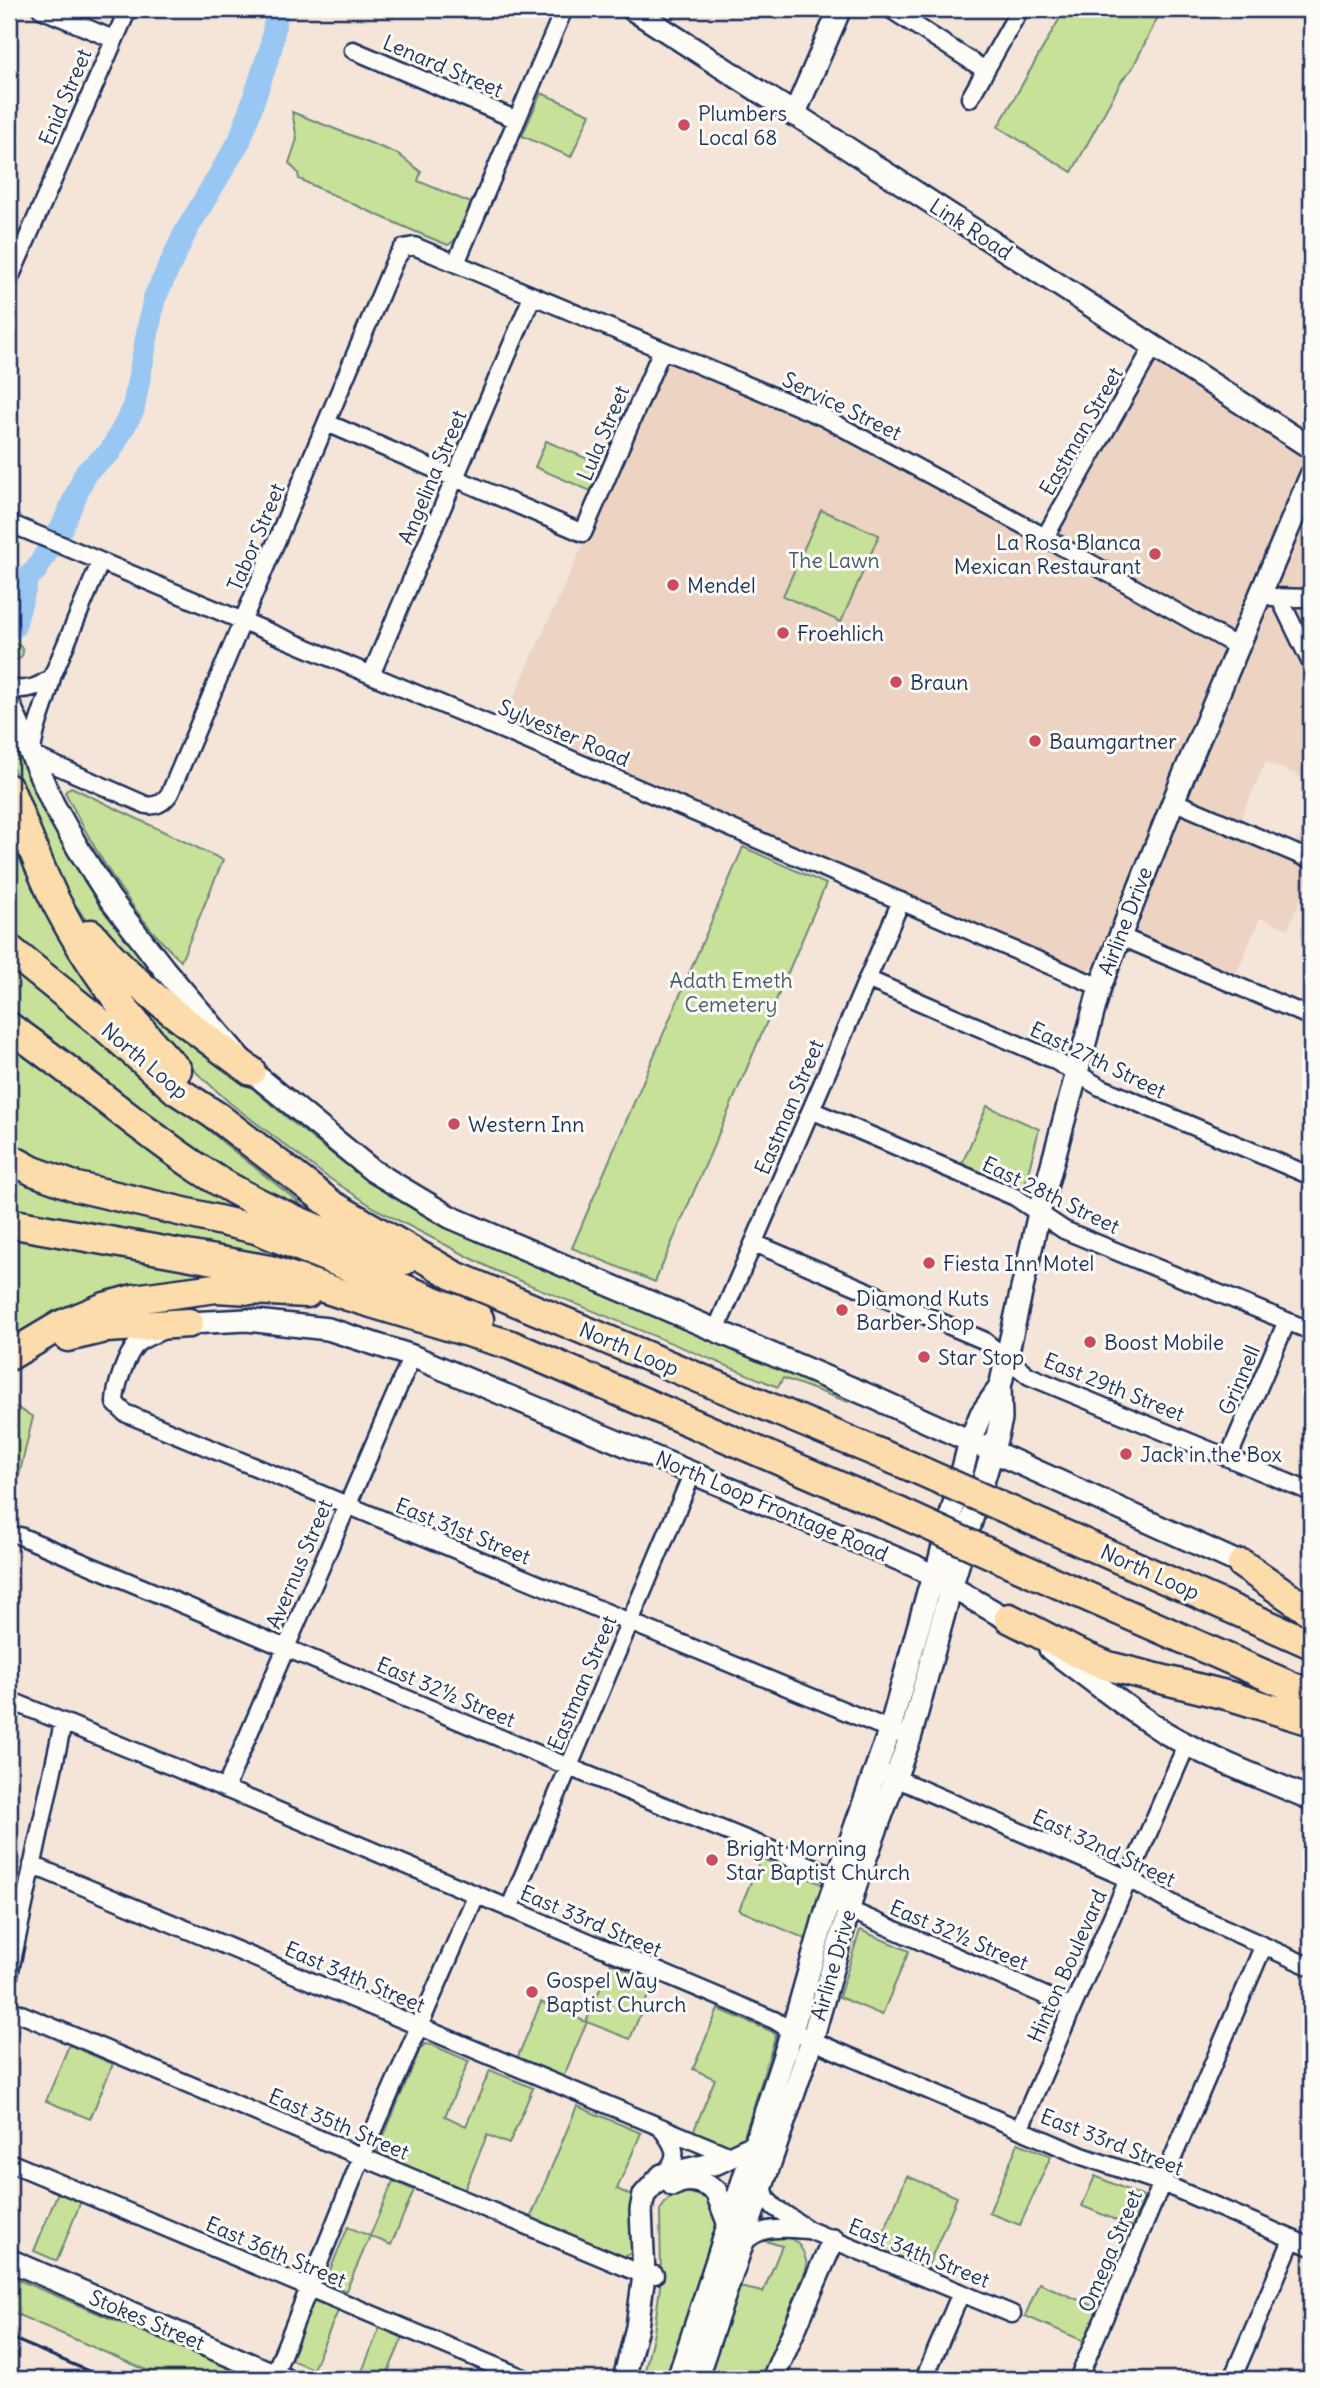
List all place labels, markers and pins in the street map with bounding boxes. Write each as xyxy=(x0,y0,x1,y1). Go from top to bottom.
place label: Plumbers Local 68 xyxy=(698,100,787,151)
marker: Plumbers Local 68 xyxy=(676,117,692,133)
place label: La Rosa Blanca Mexican Restaurant xyxy=(954,529,1141,580)
marker: La Rosa Blanca Mexican Restaurant xyxy=(1147,546,1163,562)
place label: Mendel xyxy=(687,572,756,599)
marker: Mendel xyxy=(665,577,681,593)
place label: Froehlich xyxy=(797,620,884,647)
marker: Froehlich xyxy=(775,625,791,641)
place label: Braun xyxy=(910,669,968,696)
marker: Braun xyxy=(888,674,904,690)
place label: Baumgartner xyxy=(1049,728,1177,755)
marker: Baumgartner xyxy=(1027,733,1043,749)
place label: Western Inn xyxy=(468,1111,584,1138)
marker: Western Inn xyxy=(446,1116,462,1132)
place label: Fiesta Inn Motel xyxy=(943,1250,1094,1277)
marker: Fiesta Inn Motel xyxy=(921,1255,937,1271)
place label: Diamond Kuts Barber Shop xyxy=(856,1285,989,1336)
marker: Diamond Kuts Barber Shop xyxy=(834,1302,850,1318)
place label: Boost Mobile xyxy=(1104,1329,1224,1356)
marker: Boost Mobile xyxy=(1082,1334,1098,1350)
place label: Star Stop xyxy=(938,1344,1024,1371)
marker: Star Stop xyxy=(916,1349,932,1365)
place label: Jack in the Box xyxy=(1140,1441,1282,1468)
marker: Jack in the Box xyxy=(1118,1446,1134,1462)
place label: Bright Morning Star Baptist Church xyxy=(726,1835,910,1886)
marker: Bright Morning Star Baptist Church xyxy=(704,1852,720,1868)
place label: Gospel Way Baptist Church xyxy=(546,1967,686,2018)
marker: Gospel Way Baptist Church xyxy=(524,1984,540,2000)

